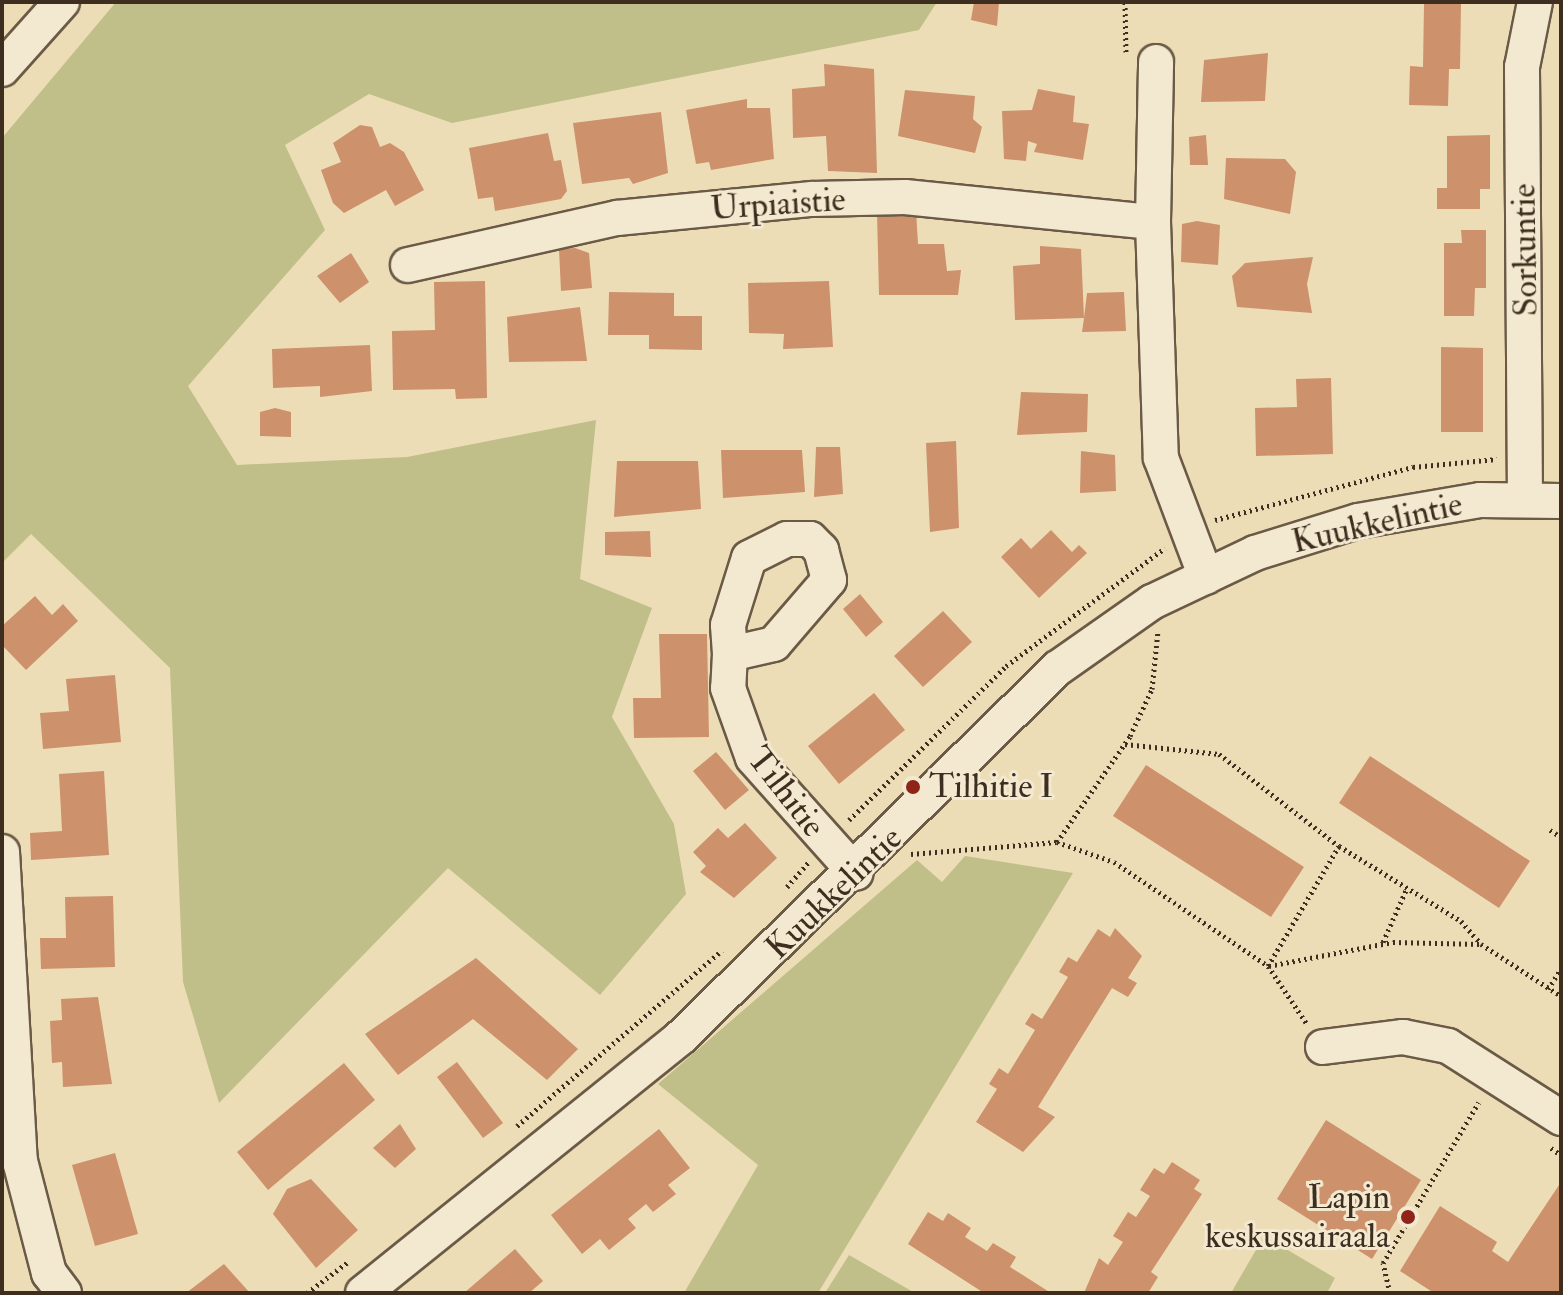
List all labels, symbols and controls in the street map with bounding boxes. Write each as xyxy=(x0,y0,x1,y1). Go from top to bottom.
street label: Urpiaistie xyxy=(709,179,847,229)
street label: Sorkuntie xyxy=(1503,183,1547,317)
street label: Kuukkelintie xyxy=(1288,484,1466,562)
street label: Tilhitie xyxy=(738,739,834,845)
place label: Tilhitie I xyxy=(929,767,1053,807)
marker: Tilhitie I xyxy=(904,778,922,796)
street label: Kuukkelintie xyxy=(757,818,911,968)
place label: Lapin keskussairaala xyxy=(1205,1177,1390,1256)
marker: Lapin keskussairaala xyxy=(1397,1206,1419,1228)

